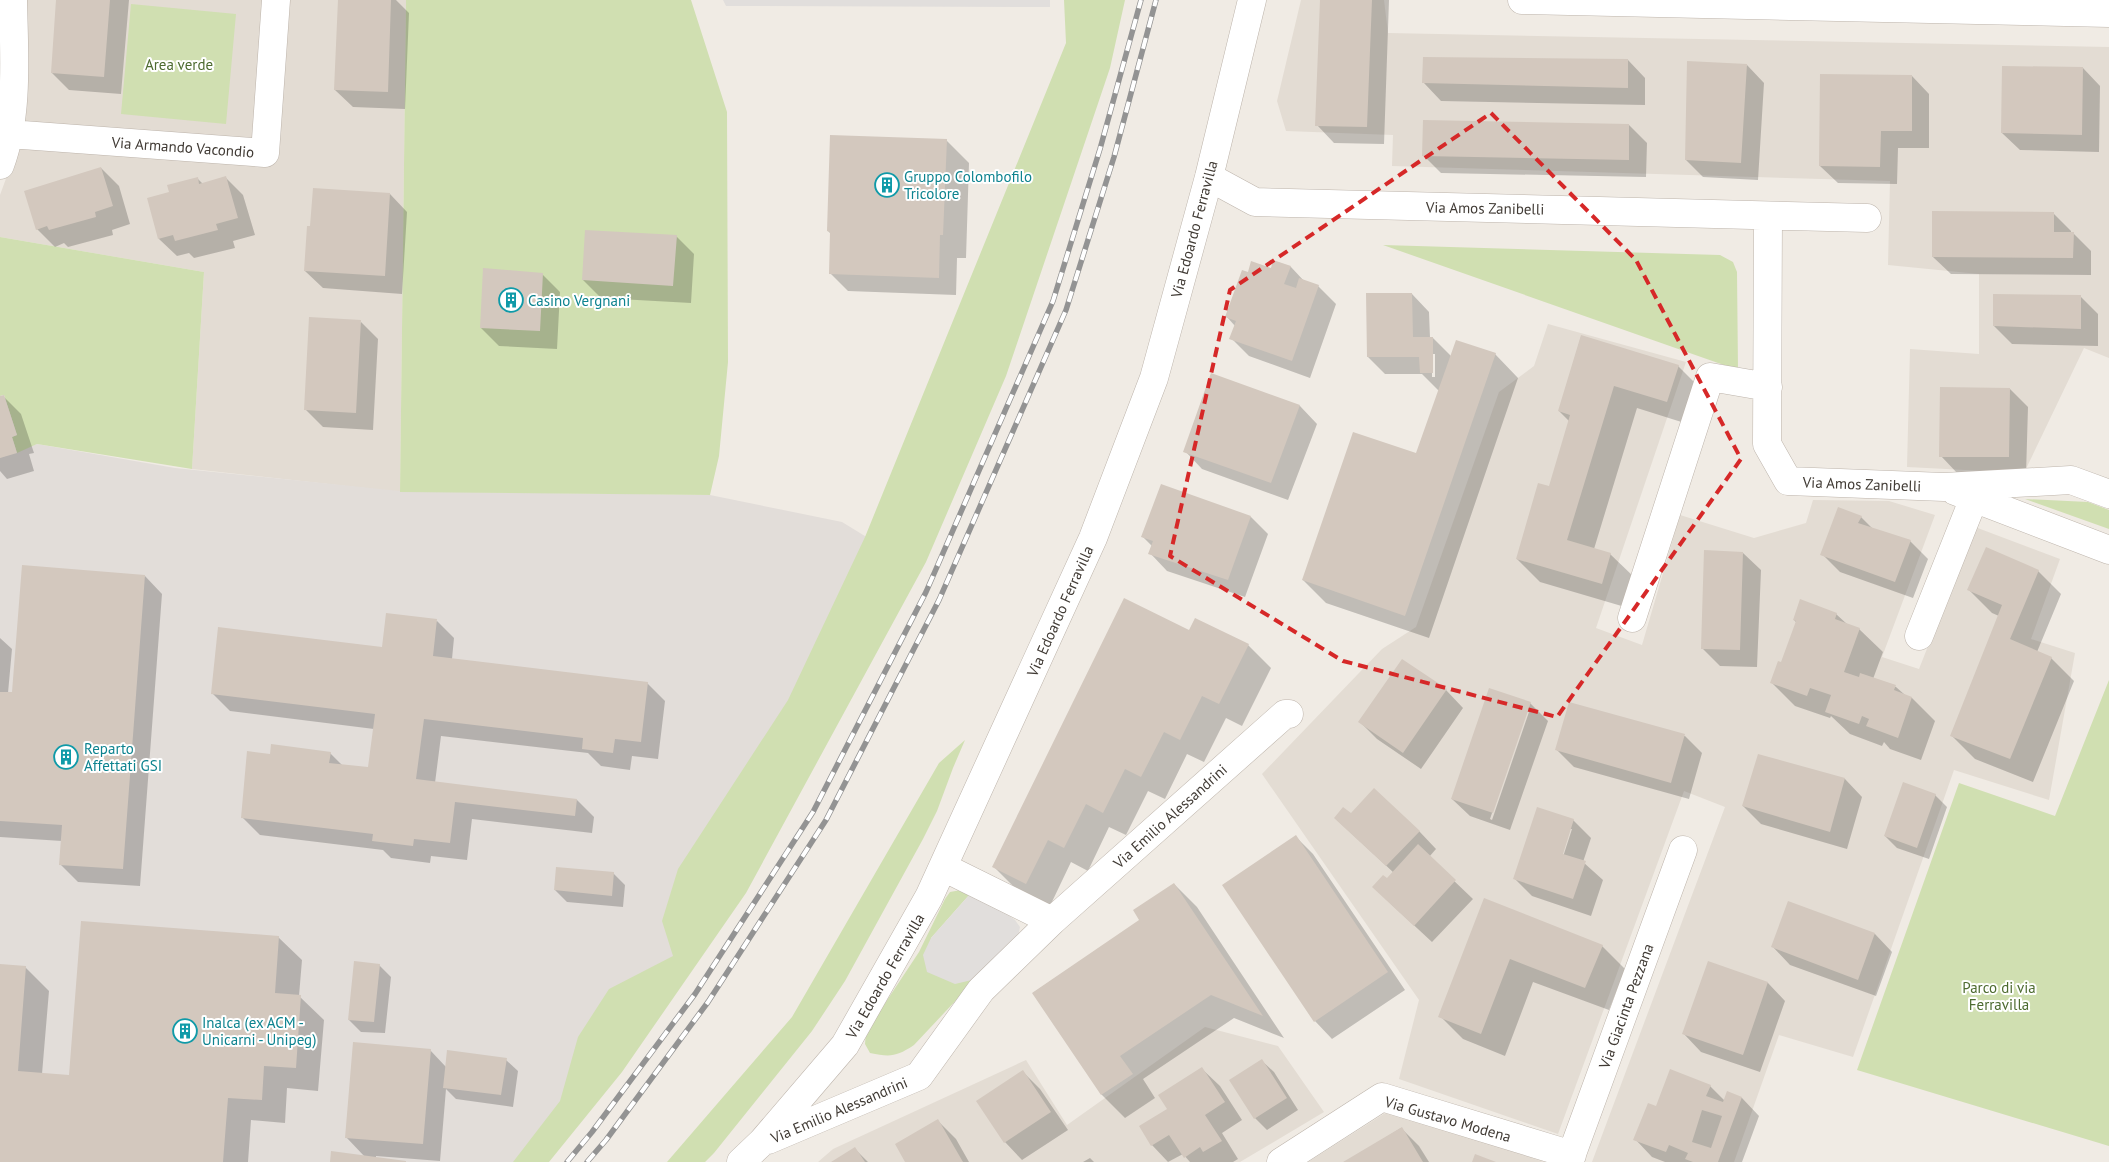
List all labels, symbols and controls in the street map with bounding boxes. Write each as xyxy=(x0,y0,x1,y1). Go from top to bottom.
park label: Area verde xyxy=(145,55,213,74)
street label: Via Armando Vacondio xyxy=(110,132,255,161)
street label: Via Edoardo Ferravilla xyxy=(1166,158,1221,301)
place label: Gruppo Colombofilo Tricolore xyxy=(904,167,1032,203)
building icon: Gruppo Colombofilo Tricolore xyxy=(874,172,900,198)
street label: Via Amos Zanibelli xyxy=(1425,197,1544,219)
building icon: Casino Vergnani xyxy=(498,287,524,313)
place label: Casino Vergnani xyxy=(528,291,630,310)
street label: Via Amos Zanibelli xyxy=(1801,472,1922,496)
street label: Via Edoardo Ferravilla xyxy=(1022,543,1097,680)
place label: Reparto Affettati GSI xyxy=(84,739,162,775)
building icon: Reparto Affettati GSI xyxy=(53,744,79,770)
street label: Via Emilio Alessandrini xyxy=(1108,760,1231,873)
street label: Via Edoardo Ferravilla xyxy=(841,910,929,1043)
street label: Via Giacinta Pezzana xyxy=(1594,941,1657,1072)
park label: Parco di via Ferravilla xyxy=(1962,978,2036,1014)
place label: Inalca (ex ACM - Unicarni - Unipeg) xyxy=(202,1013,316,1049)
building icon: Inalca (ex ACM - Unicarni - Unipeg) xyxy=(172,1018,198,1044)
street label: Via Emilio Alessandrini xyxy=(767,1073,910,1148)
street label: Via Gustavo Modena xyxy=(1382,1092,1513,1146)

